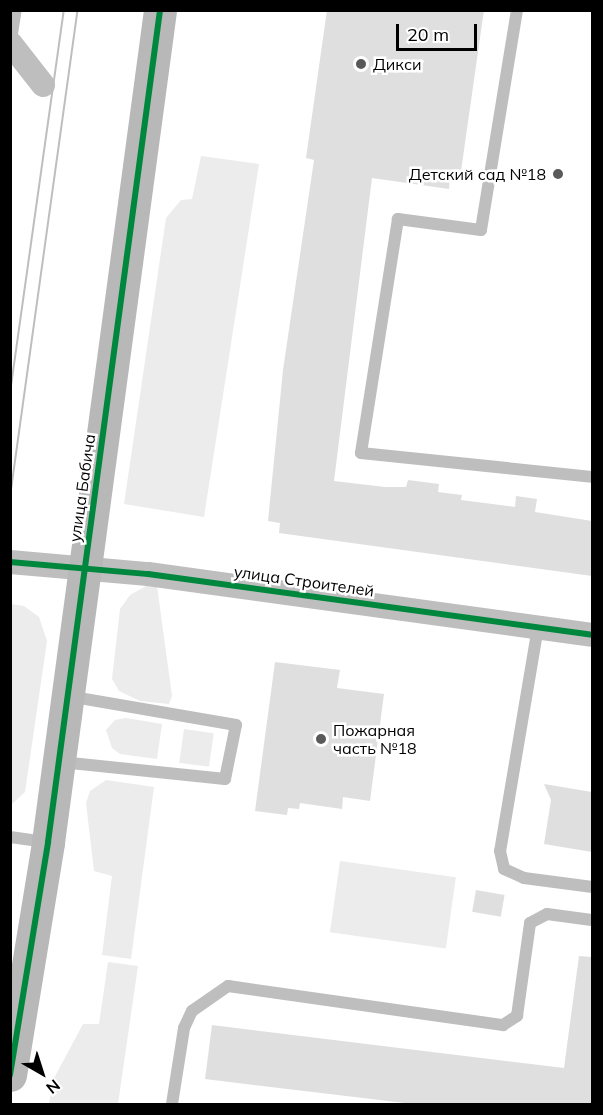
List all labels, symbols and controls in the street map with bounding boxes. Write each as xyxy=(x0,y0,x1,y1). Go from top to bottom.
scale bar xyxy=(399,12,480,50)
text: 20 m xyxy=(407,23,449,46)
place label: Дикси xyxy=(373,54,422,74)
marker: Дикси xyxy=(354,57,368,71)
place label: Детский сад №18 xyxy=(409,164,546,184)
marker: Детский сад №18 xyxy=(551,167,565,181)
street label: улица Бабича xyxy=(65,433,99,543)
street label: улица Строителей xyxy=(233,562,375,600)
place label: Пожарная часть №18 xyxy=(333,720,417,758)
marker: Пожарная часть №18 xyxy=(314,732,328,746)
north arrow xyxy=(12,1043,72,1103)
text: N xyxy=(42,1075,64,1099)

